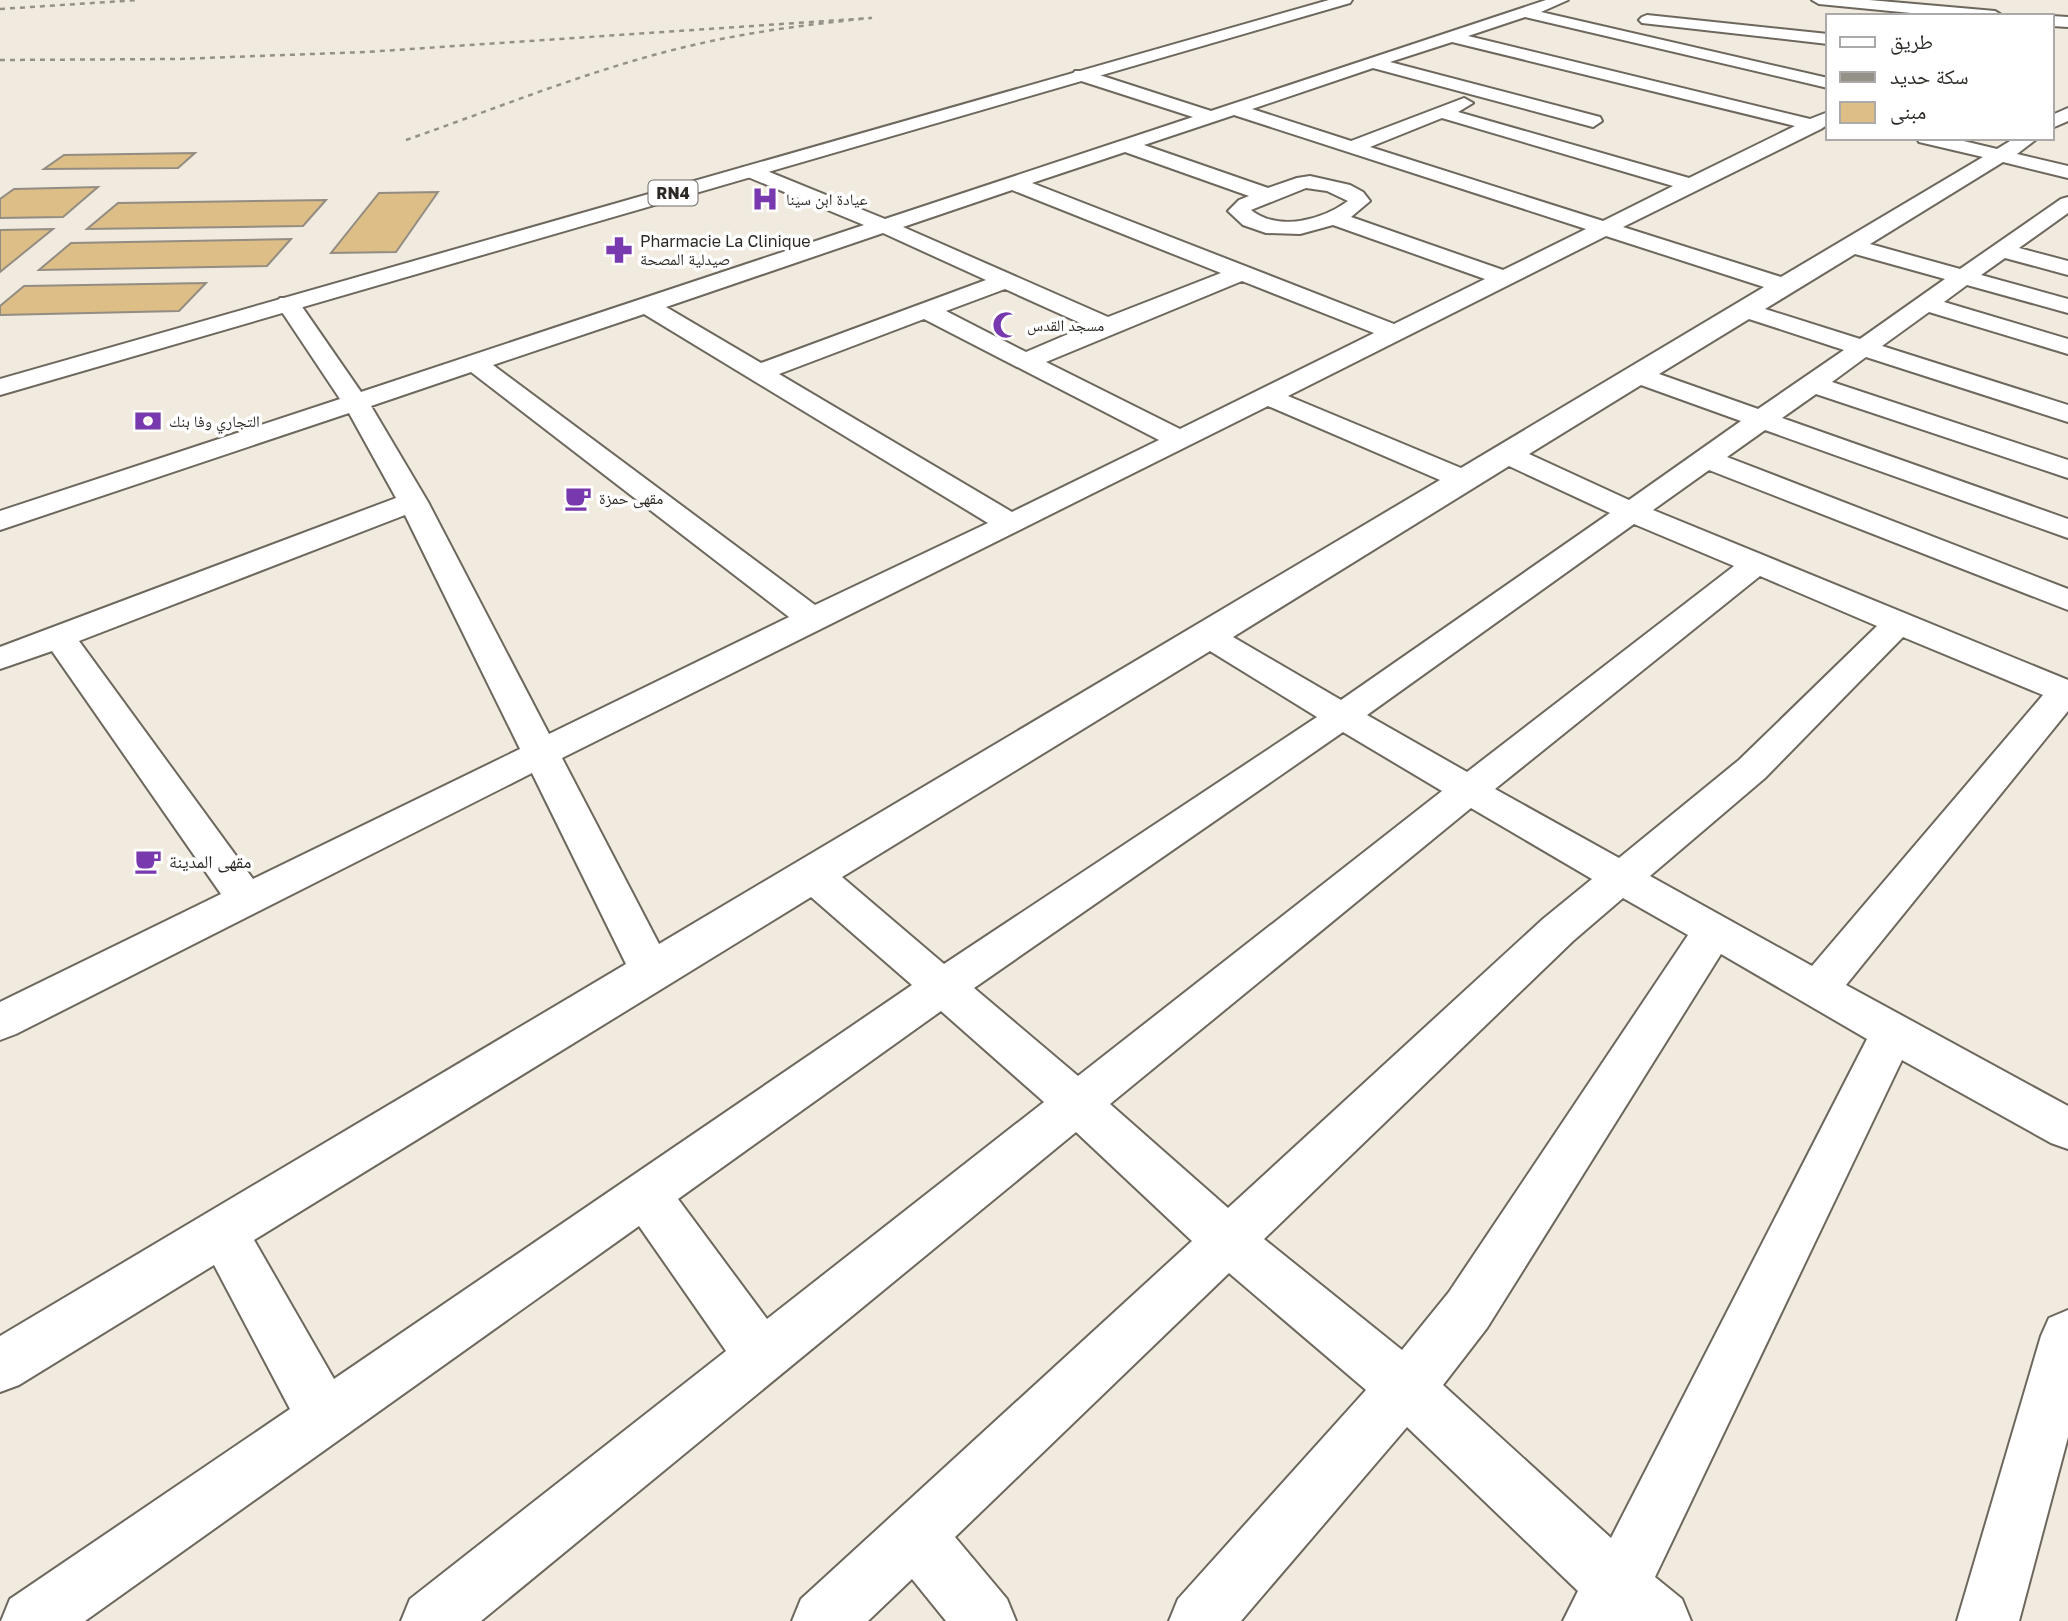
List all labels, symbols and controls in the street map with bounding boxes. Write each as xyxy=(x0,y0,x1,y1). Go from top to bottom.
legend xyxy=(1826,14,2054,140)
text: طريق xyxy=(1890,28,1933,55)
text: سكة حديد xyxy=(1890,63,1969,89)
text: مبنى xyxy=(1890,98,1926,125)
road number: RN4 xyxy=(648,181,698,206)
hospital icon: عيادة ابن سينا xyxy=(750,184,780,214)
place label: عيادة ابن سينا xyxy=(786,189,868,210)
place label: Pharmacie La Clinique صيدلية المصحة xyxy=(640,231,811,269)
pharmacy icon: Pharmacie La Clinique صيدلية المصحة xyxy=(604,235,634,265)
mosque icon: مسجد القدس xyxy=(991,310,1021,340)
place label: مسجد القدس xyxy=(1027,315,1104,336)
bank icon: التجاري وفا بنك xyxy=(133,406,163,436)
place label: التجاري وفا بنك xyxy=(169,411,260,434)
cafe icon: مقهى حمزة xyxy=(563,483,593,513)
place label: مقهى حمزة xyxy=(599,488,663,509)
cafe icon: مقهى المدينة xyxy=(133,846,163,876)
place label: مقهى المدينة xyxy=(169,850,252,873)

